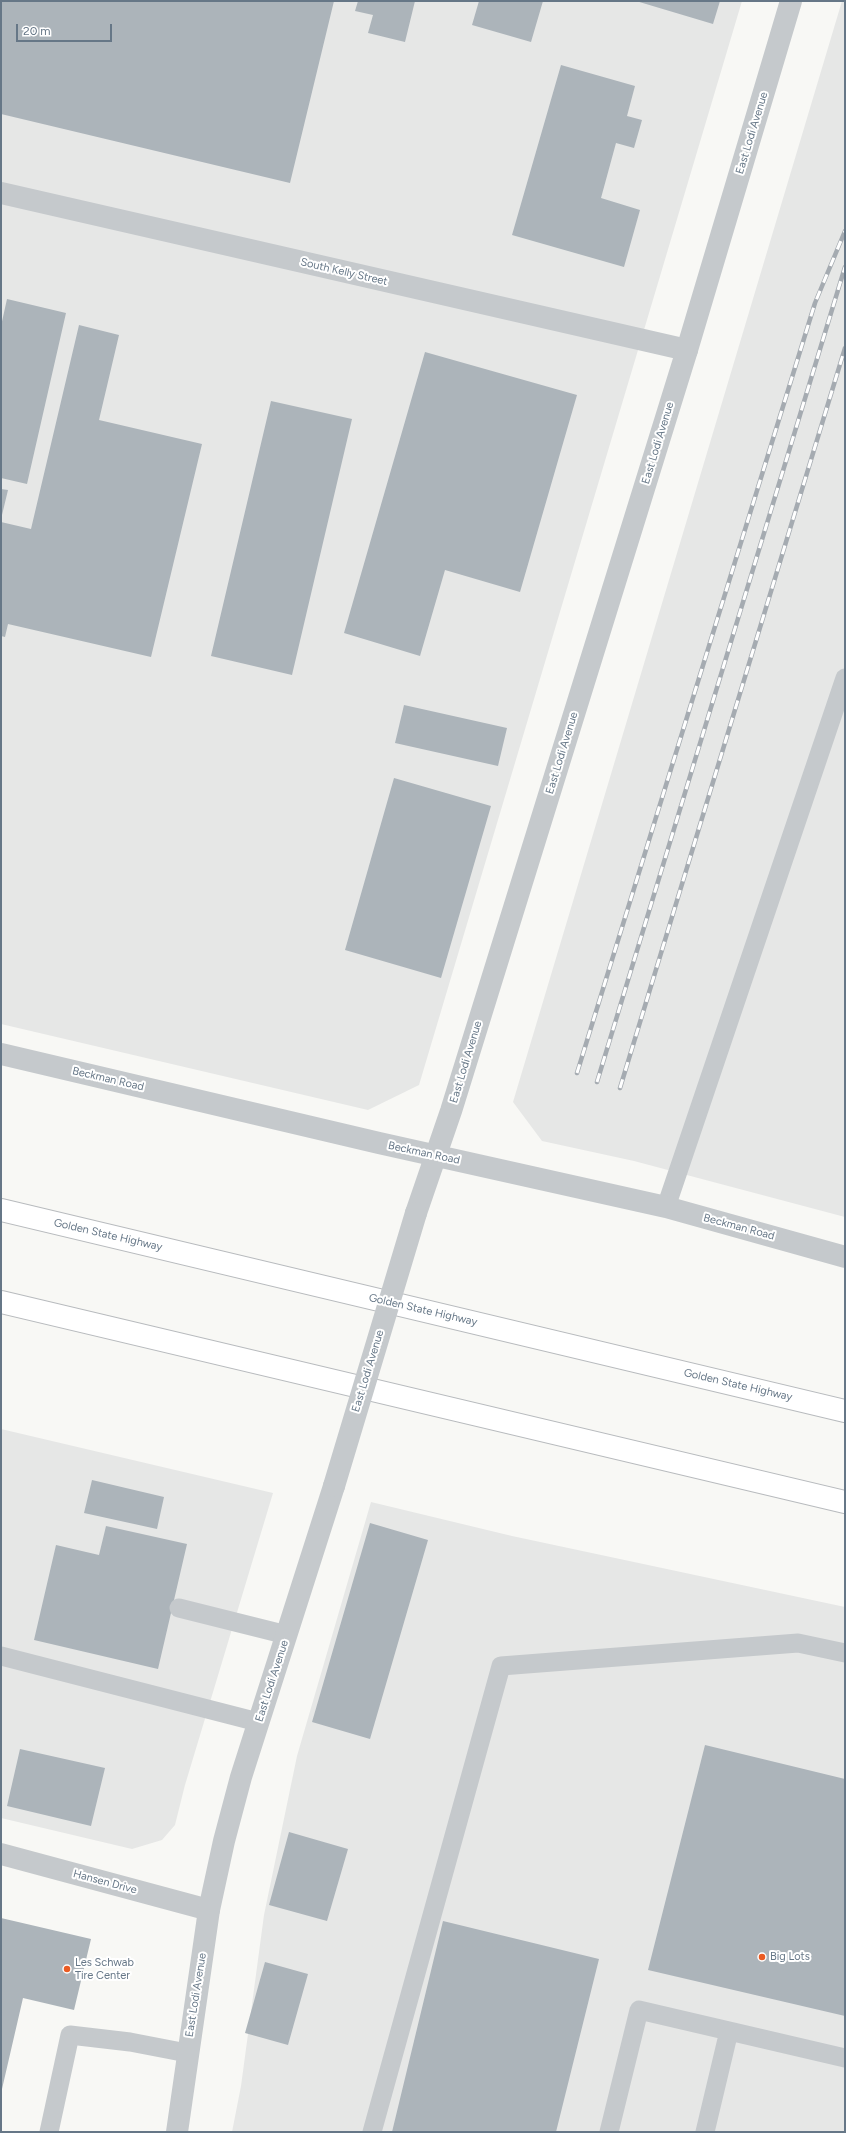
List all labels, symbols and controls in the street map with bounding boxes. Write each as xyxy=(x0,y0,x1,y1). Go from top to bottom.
scale bar xyxy=(18,16,114,42)
text: 20 m xyxy=(23,24,51,38)
street label: East Lodi Avenue xyxy=(733,90,771,176)
street label: South Kelly Street xyxy=(299,256,389,288)
street label: East Lodi Avenue xyxy=(639,400,677,486)
street label: East Lodi Avenue xyxy=(543,710,581,796)
street label: East Lodi Avenue xyxy=(447,1019,485,1105)
street label: Beckman Road xyxy=(71,1064,145,1094)
street label: Beckman Road xyxy=(387,1139,461,1167)
street label: Beckman Road xyxy=(702,1211,776,1243)
street label: Golden State Highway xyxy=(52,1216,164,1254)
street label: Golden State Highway xyxy=(367,1291,479,1329)
street label: East Lodi Avenue xyxy=(349,1328,387,1414)
street label: Golden State Highway xyxy=(682,1366,794,1404)
street label: East Lodi Avenue xyxy=(253,1638,291,1724)
street label: Hansen Drive xyxy=(72,1867,138,1897)
place label: Big Lots xyxy=(770,1950,810,1964)
street label: East Lodi Avenue xyxy=(183,1952,209,2038)
marker: Big Lots xyxy=(757,1952,767,1962)
place label: Les Schwab Tire Center xyxy=(75,1956,134,1982)
marker: Les Schwab Tire Center xyxy=(62,1964,72,1974)

